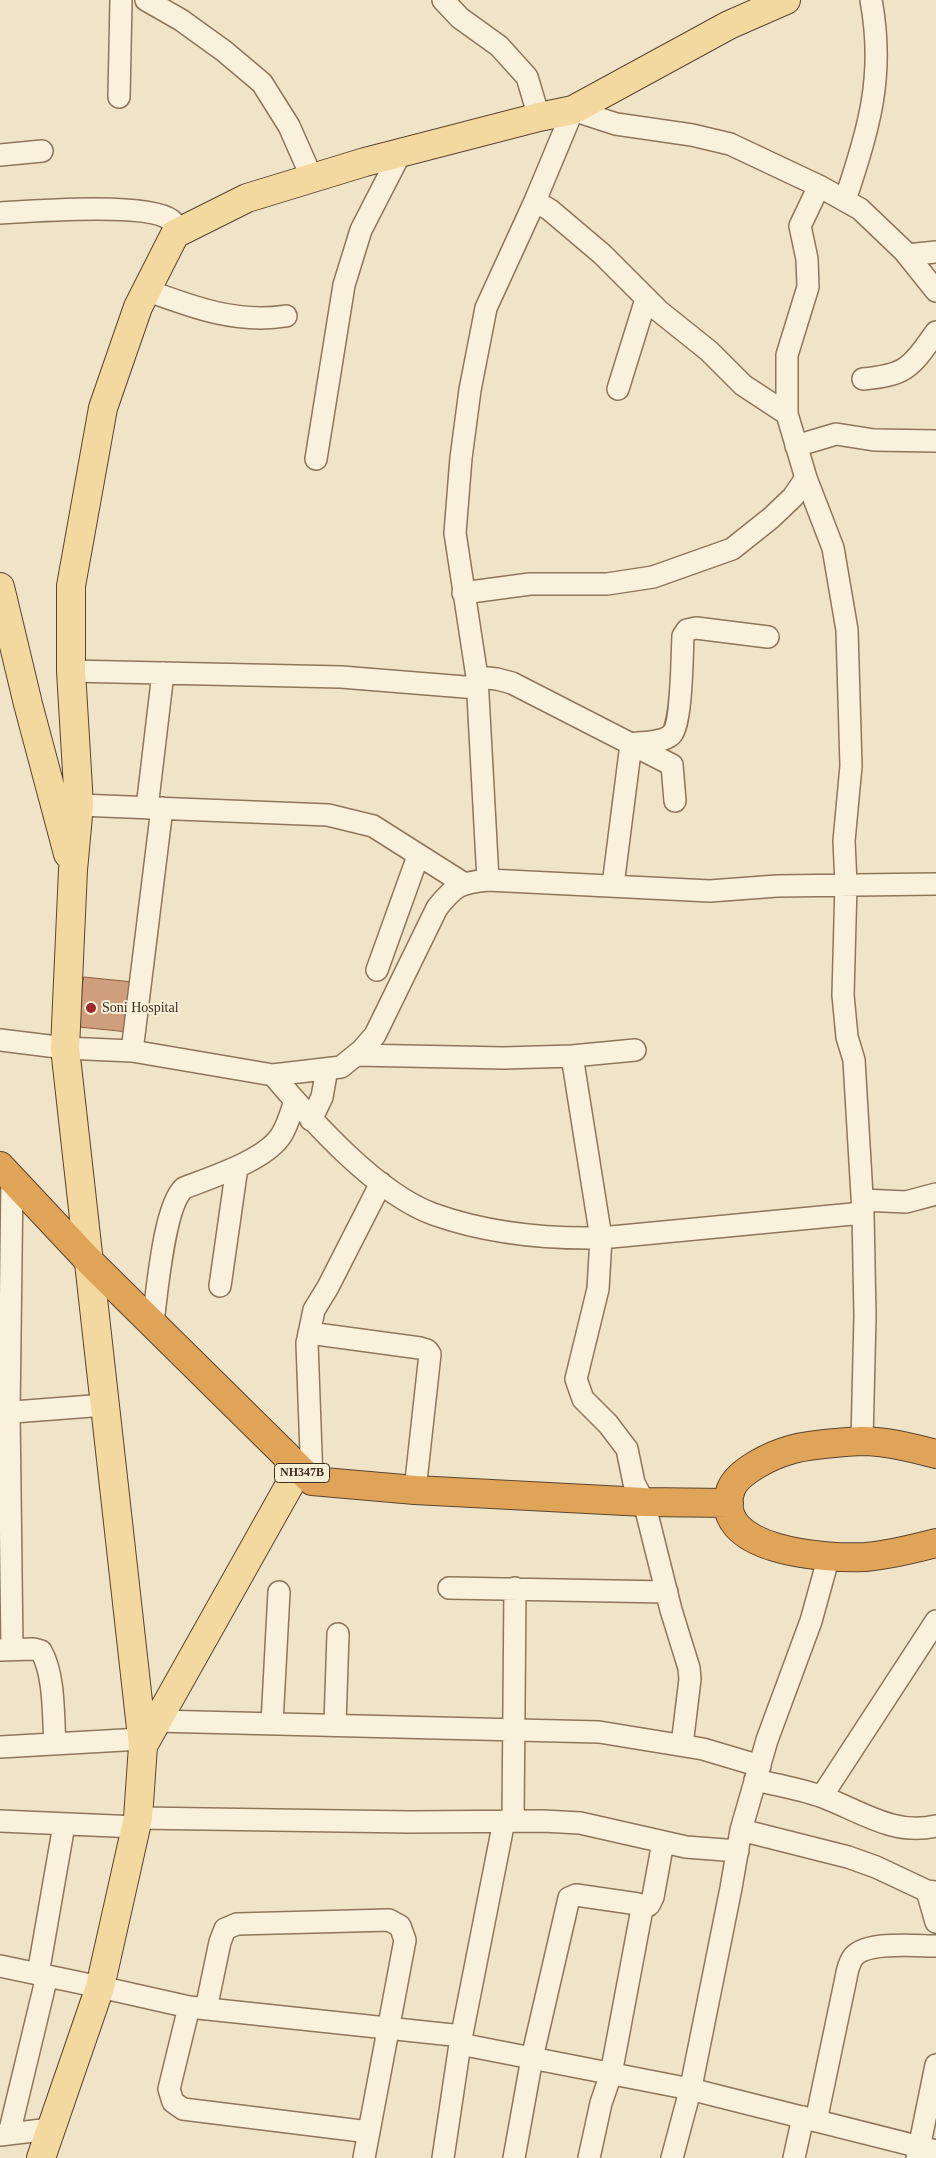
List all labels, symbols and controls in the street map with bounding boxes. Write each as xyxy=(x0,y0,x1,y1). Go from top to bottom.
place label: Soni Hospital xyxy=(102,1000,179,1016)
marker: Soni Hospital xyxy=(84,1001,98,1015)
road number: NH347B xyxy=(274,1464,330,1482)

